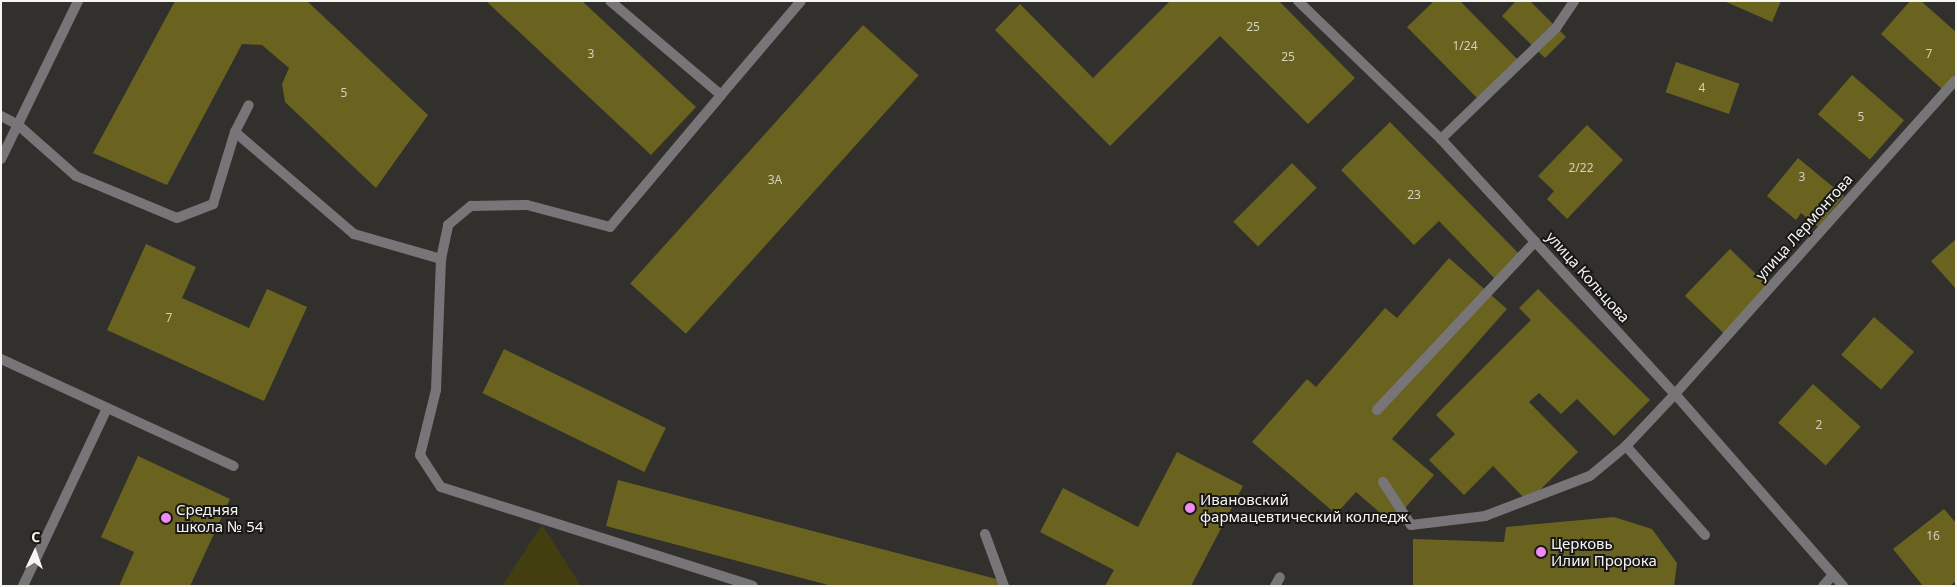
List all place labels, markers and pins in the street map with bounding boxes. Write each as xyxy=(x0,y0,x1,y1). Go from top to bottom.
place label: Ивановский фармацевтический колледж xyxy=(1200,490,1408,525)
place label: Средняя школа № 54 xyxy=(176,500,263,535)
marker: Ивановский фармацевтический колледж xyxy=(1184,502,1196,514)
marker: Средняя школа № 54 xyxy=(160,512,172,524)
place label: Церковь Илии Пророка xyxy=(1551,534,1657,569)
marker: Церковь Илии Пророка xyxy=(1535,546,1547,558)

